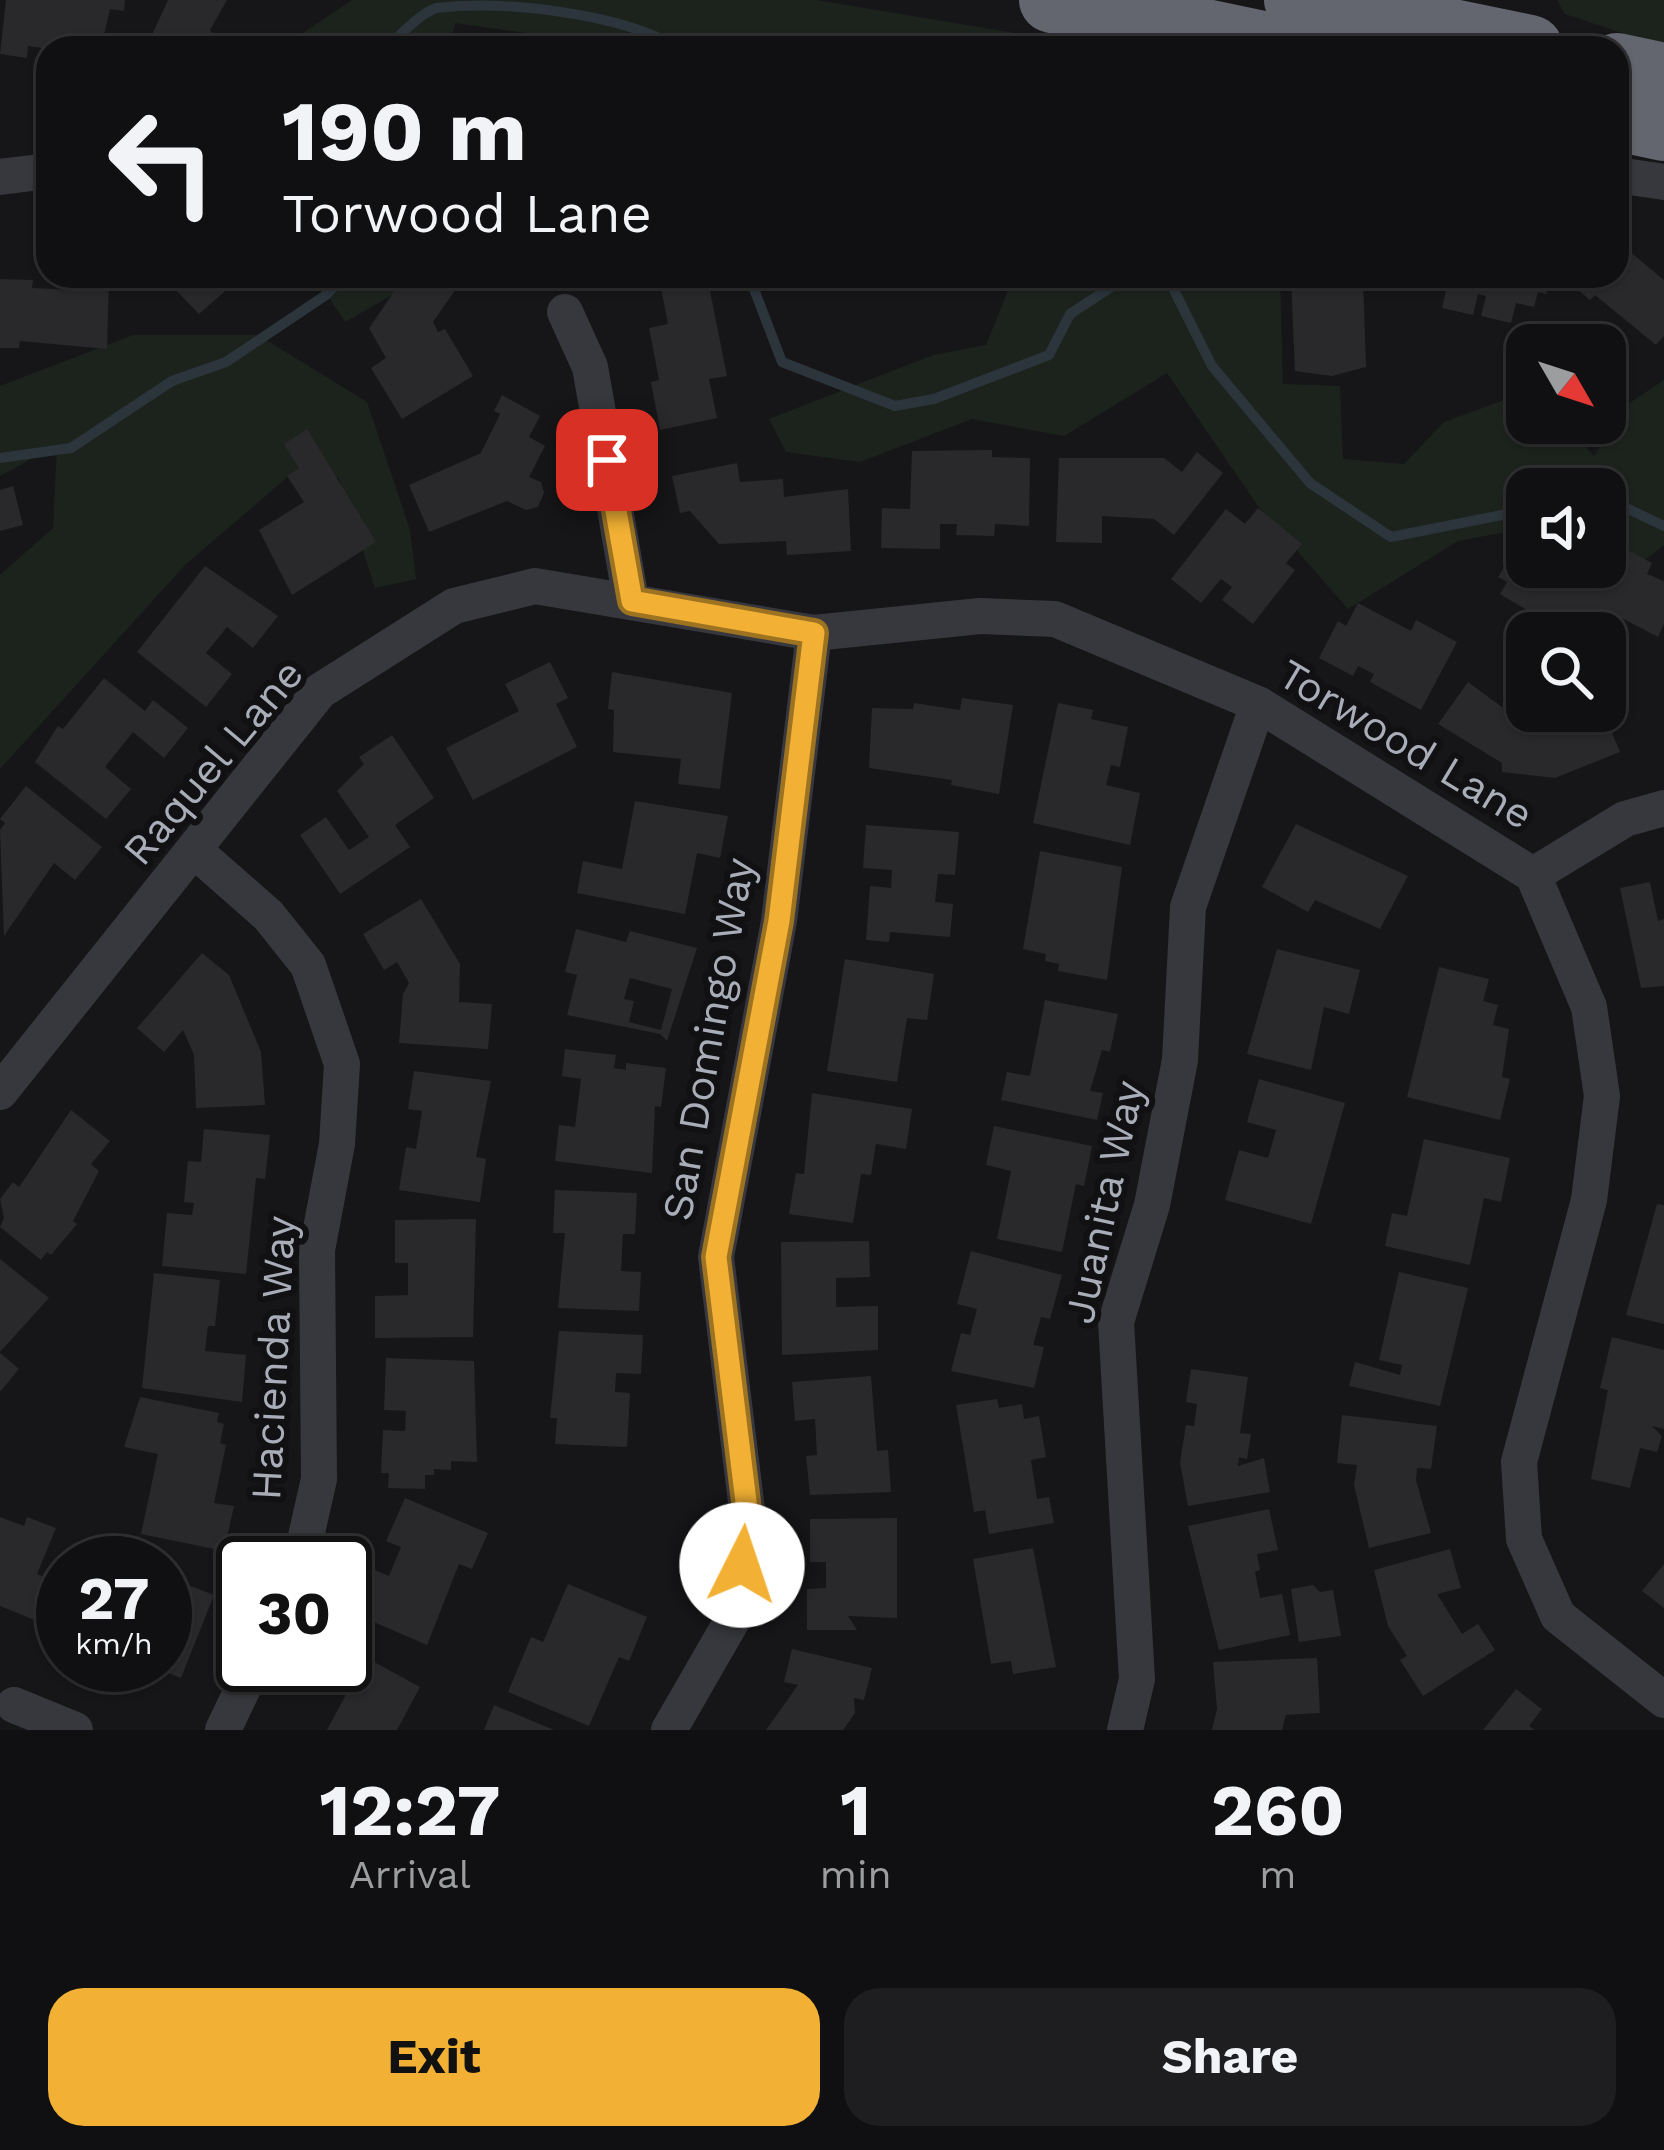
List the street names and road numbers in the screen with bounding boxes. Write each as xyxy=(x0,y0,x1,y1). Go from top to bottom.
street label: Raquel Lane xyxy=(113,649,313,875)
street label: Torwood Lane xyxy=(1270,649,1542,839)
street label: San Domingo Way xyxy=(652,854,764,1224)
street label: Juanita Way xyxy=(1054,1076,1154,1328)
street label: Hacienda Way xyxy=(241,1214,305,1501)

